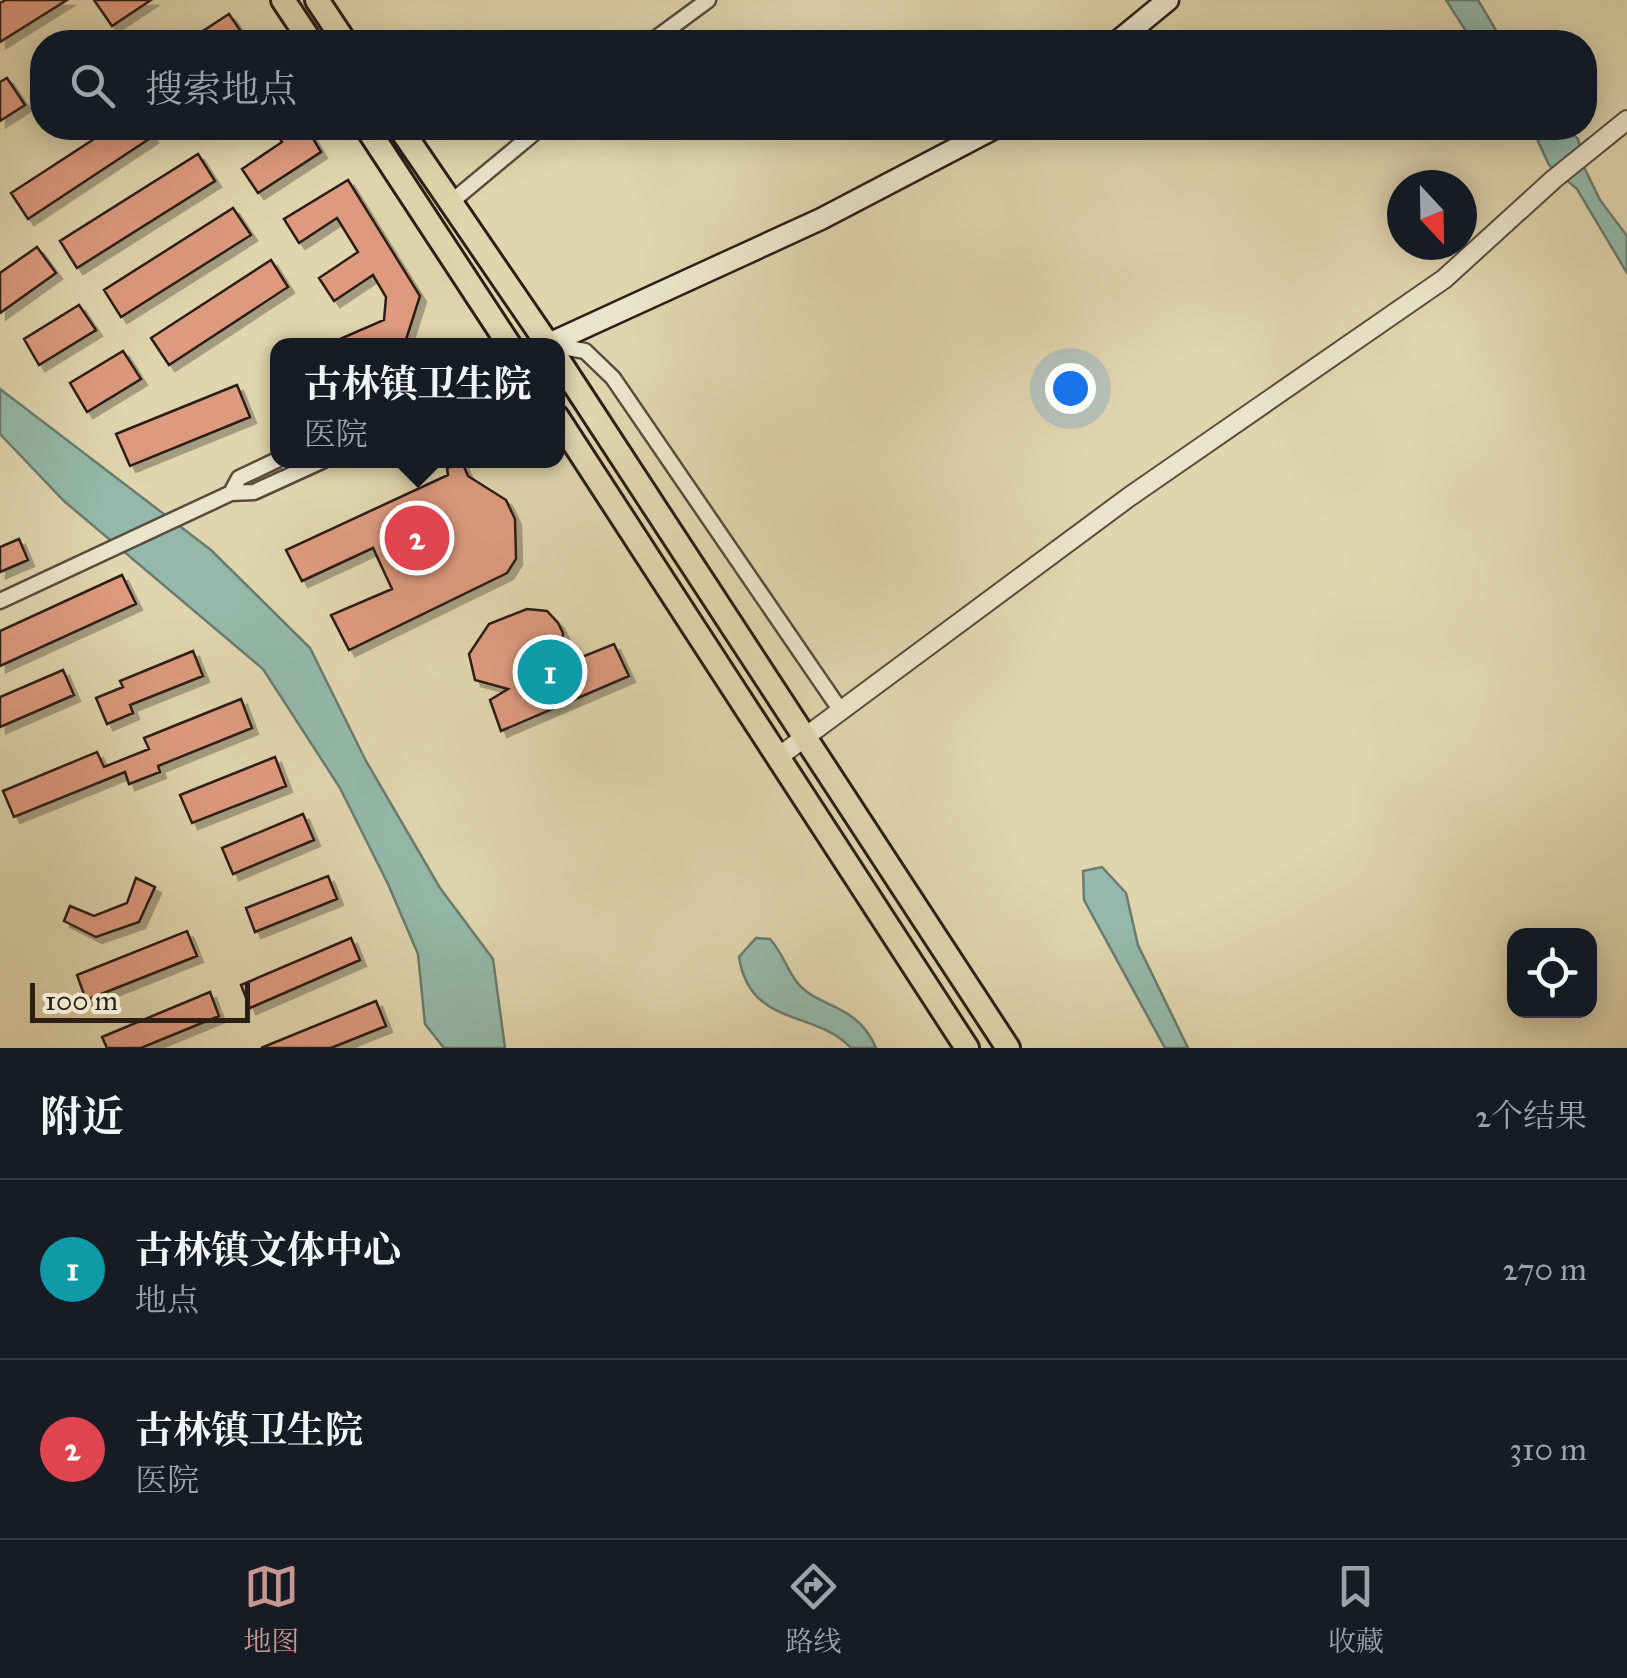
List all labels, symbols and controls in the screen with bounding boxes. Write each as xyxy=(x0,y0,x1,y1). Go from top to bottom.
search box xyxy=(30,30,1597,140)
icon: search xyxy=(65,58,120,113)
text: 搜索地点 xyxy=(145,66,297,112)
north arrow xyxy=(1387,170,1477,260)
popup xyxy=(270,338,565,468)
text: 古林镇卫生院 xyxy=(303,361,532,407)
your location xyxy=(1045,363,1096,414)
text: 医院 xyxy=(303,415,368,454)
pin: 2 xyxy=(384,500,450,576)
pin: 1 xyxy=(518,634,582,710)
map controls xyxy=(1507,928,1597,1018)
button: locate xyxy=(1507,928,1597,1018)
scale bar xyxy=(30,978,250,1023)
text: 100 m xyxy=(45,983,118,1018)
text: 附近 xyxy=(40,1091,124,1143)
text: 2个结果 xyxy=(1475,1097,1587,1136)
text: 古林镇文体中心 xyxy=(135,1227,401,1273)
text: 1 xyxy=(66,1250,79,1289)
text: 270 m xyxy=(1503,1250,1587,1289)
text: 地点 xyxy=(135,1281,199,1320)
text: 古林镇卫生院 xyxy=(135,1407,363,1453)
text: 2 xyxy=(65,1430,80,1469)
text: 310 m xyxy=(1509,1430,1587,1469)
text: 医院 xyxy=(135,1461,199,1500)
tab: 地图 xyxy=(243,1559,299,1659)
tab: 路线 xyxy=(785,1559,842,1659)
tab: 收藏 xyxy=(1328,1559,1384,1659)

